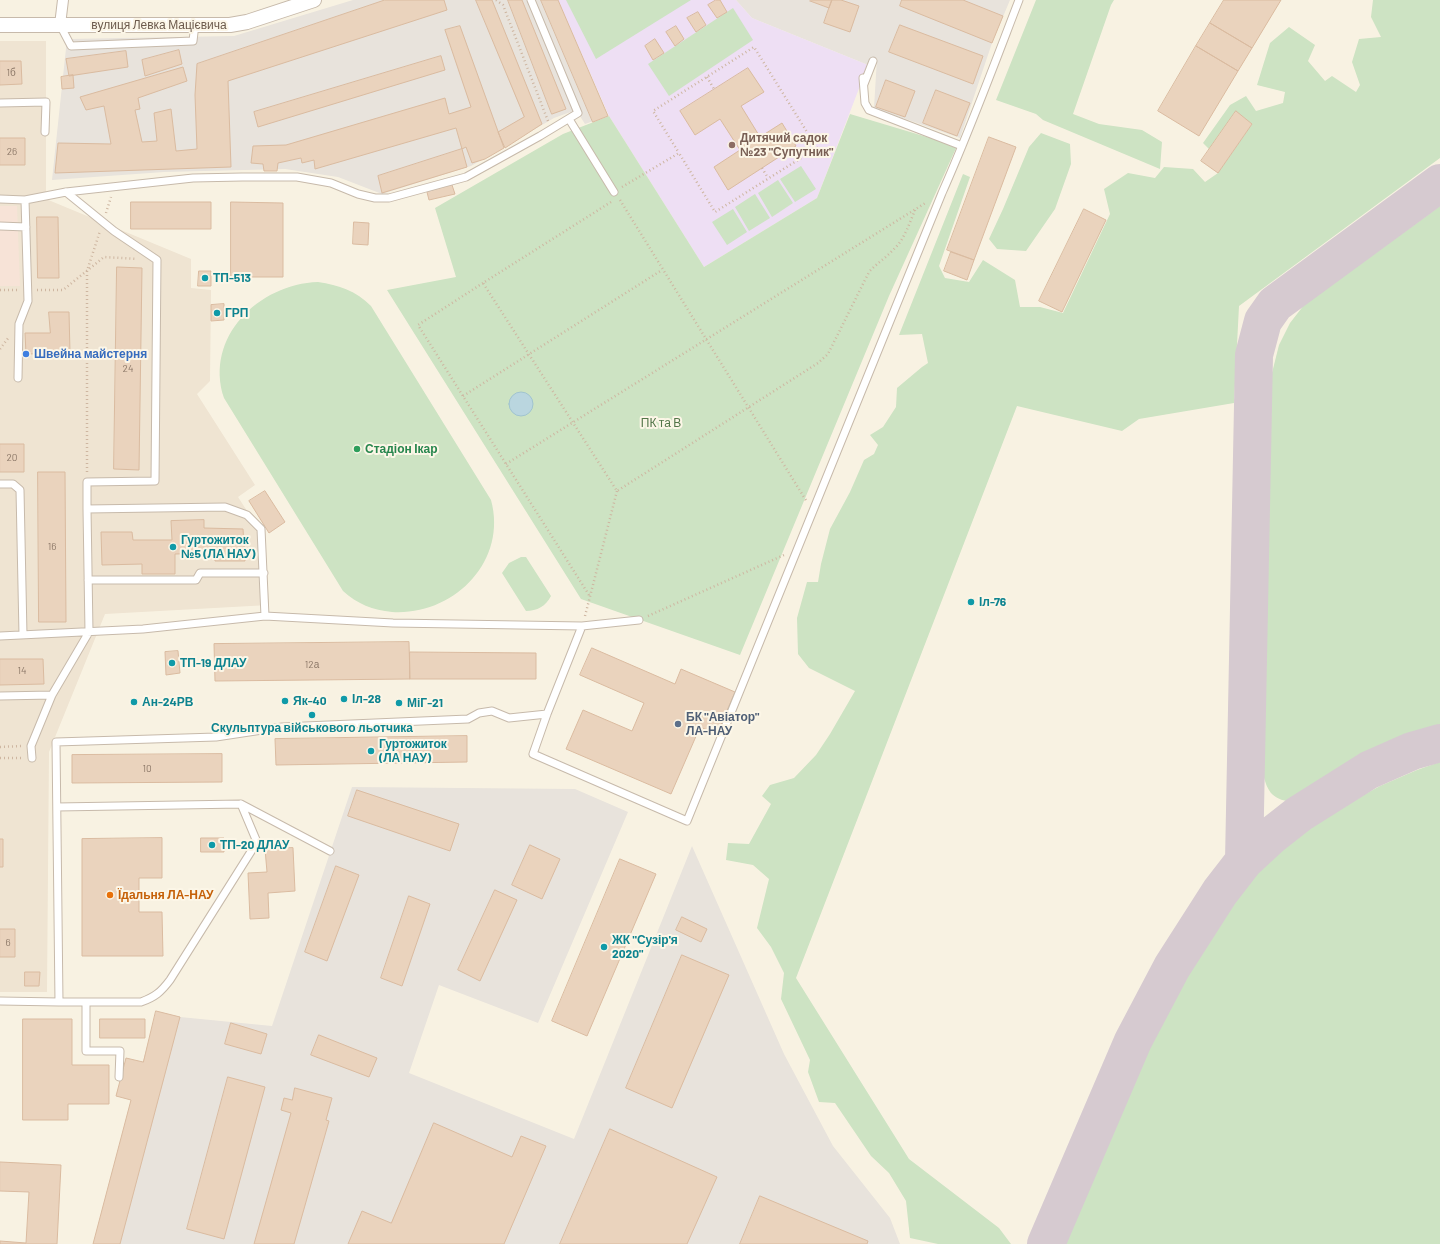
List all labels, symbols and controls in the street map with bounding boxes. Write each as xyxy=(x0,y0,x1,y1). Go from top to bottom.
street label: вулиця Левка Мацієвича xyxy=(91,18,227,32)
house number: 1б xyxy=(6,67,16,79)
place label: Дитячий садок №23 "Супутник" xyxy=(740,131,833,159)
marker: Дитячий садок №23 "Супутник" xyxy=(727,140,737,150)
house number: 26 xyxy=(7,146,17,158)
place label: ТП-513 xyxy=(213,271,251,285)
marker: ТП-513 xyxy=(200,273,210,283)
place label: ГРП xyxy=(225,306,248,320)
marker: ГРП xyxy=(212,308,222,318)
place label: Швейна майстерня xyxy=(34,347,147,361)
marker: Швейна майстерня xyxy=(21,349,31,359)
house number: 24 xyxy=(123,363,133,375)
park label: ПК та В xyxy=(641,416,681,430)
place label: Стадіон Ікар xyxy=(365,442,437,456)
marker: Стадіон Ікар xyxy=(352,444,362,454)
house number: 20 xyxy=(6,452,18,464)
place label: Гуртожиток №5 (ЛА НАУ) xyxy=(181,533,255,561)
house number: 16 xyxy=(48,541,56,553)
marker: Гуртожиток №5 (ЛА НАУ) xyxy=(168,542,178,552)
place label: Іл-76 xyxy=(979,595,1006,609)
marker: Іл-76 xyxy=(966,597,976,607)
place label: ТП-19 ДЛАУ xyxy=(180,656,247,670)
marker: ТП-19 ДЛАУ xyxy=(167,658,177,668)
house number: 12а xyxy=(305,659,319,671)
house number: 14 xyxy=(17,665,27,677)
place label: Іл-28 xyxy=(352,692,381,706)
place label: Як-40 xyxy=(293,694,327,708)
marker: Іл-28 xyxy=(339,694,349,704)
place label: Ан-24РВ xyxy=(142,695,193,709)
marker: Як-40 xyxy=(280,696,290,706)
place label: МіГ-21 xyxy=(407,696,443,710)
marker: Ан-24РВ xyxy=(129,697,139,707)
marker: МіГ-21 xyxy=(394,698,404,708)
marker: Скульптура військового льотчика xyxy=(307,710,317,720)
place label: БК "Авіатор" ЛА-НАУ xyxy=(686,710,759,738)
marker: БК "Авіатор" ЛА-НАУ xyxy=(673,719,683,729)
place label: Скульптура військового льотчика xyxy=(211,721,413,735)
place label: Гуртожиток (ЛА НАУ) xyxy=(379,737,447,765)
marker: Гуртожиток (ЛА НАУ) xyxy=(366,746,376,756)
house number: 10 xyxy=(142,763,152,775)
place label: ТП-20 ДЛАУ xyxy=(220,838,289,852)
marker: ТП-20 ДЛАУ xyxy=(207,840,217,850)
place label: Їдальня ЛА-НАУ xyxy=(118,888,214,902)
marker: Їдальня ЛА-НАУ xyxy=(105,890,115,900)
place label: ЖК "Сузір'я 2020" xyxy=(612,933,678,961)
house number: 6 xyxy=(5,937,11,949)
marker: ЖК "Сузір'я 2020" xyxy=(599,942,609,952)

